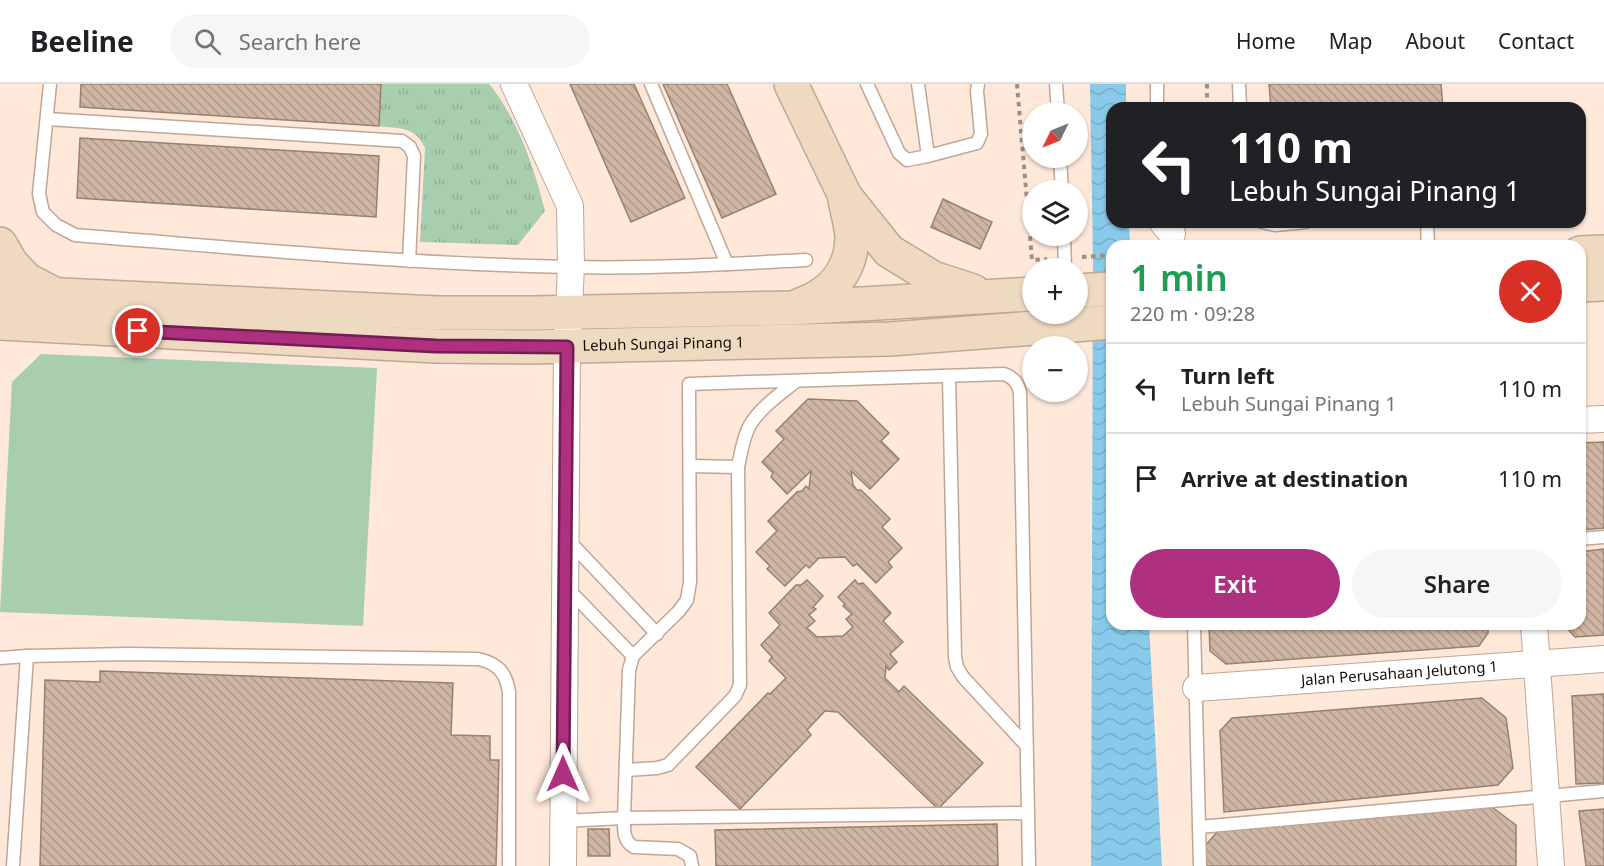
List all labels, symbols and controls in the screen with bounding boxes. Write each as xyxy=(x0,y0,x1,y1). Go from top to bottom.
search box xyxy=(170,14,590,68)
text: Beeline xyxy=(30,22,134,60)
icon: search xyxy=(191,25,224,58)
text: Search here xyxy=(239,26,361,56)
text: Home xyxy=(1236,27,1296,55)
text: Map xyxy=(1329,27,1372,55)
text: About xyxy=(1405,27,1465,55)
text: Contact xyxy=(1498,27,1574,55)
north arrow xyxy=(1022,102,1088,168)
map controls xyxy=(1022,102,1088,402)
text: 110 m xyxy=(1229,118,1353,175)
icon: left xyxy=(1130,126,1208,204)
text: Lebuh Sungai Pinang 1 xyxy=(1229,172,1520,209)
button: layers xyxy=(1022,180,1088,246)
text: 1 min xyxy=(1130,253,1228,302)
button: + xyxy=(1022,258,1088,324)
button: close xyxy=(1499,260,1562,323)
text: 220 m · 09:28 xyxy=(1130,300,1255,327)
pin xyxy=(112,305,163,356)
icon: arrive xyxy=(121,314,154,347)
street label: Lebuh Sungai Pinang 1 xyxy=(582,331,745,355)
button: − xyxy=(1022,336,1088,402)
text: Turn left xyxy=(1181,360,1275,390)
icon: left xyxy=(1130,372,1163,405)
text: 110 m xyxy=(1498,373,1562,403)
text: Lebuh Sungai Pinang 1 xyxy=(1181,390,1397,417)
icon: arrive xyxy=(1130,462,1163,495)
text: Arrive at destination xyxy=(1181,463,1408,493)
text: 110 m xyxy=(1498,463,1562,493)
button: Exit xyxy=(1130,549,1340,618)
button: Share xyxy=(1352,549,1562,618)
street label: Jalan Perusahaan Jelutong 1 xyxy=(1298,656,1498,690)
position arrow xyxy=(531,742,595,806)

